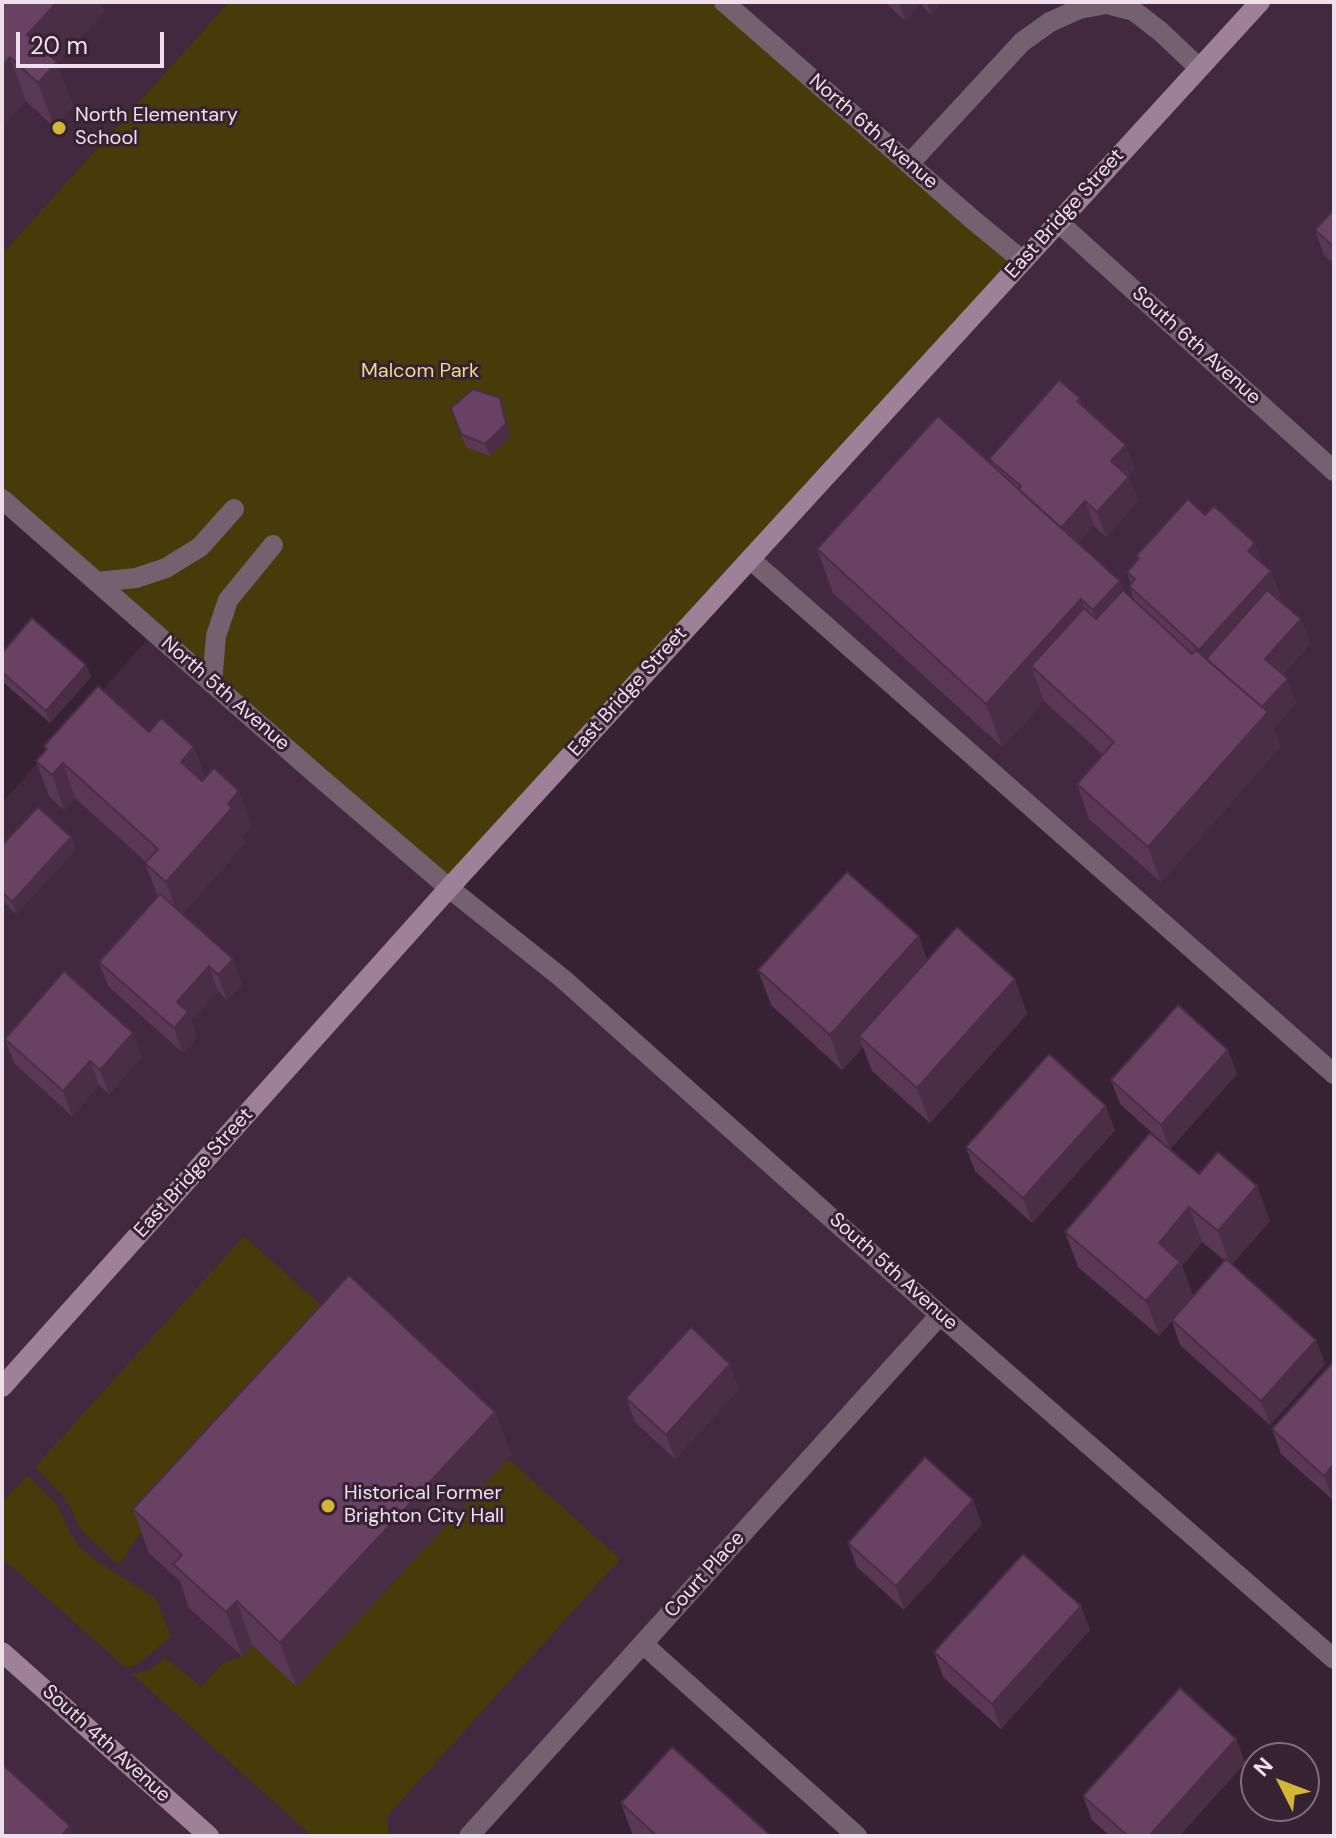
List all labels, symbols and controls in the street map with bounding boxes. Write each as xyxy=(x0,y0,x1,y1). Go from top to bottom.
scale bar xyxy=(20,16,168,66)
text: 20 m xyxy=(30,30,88,61)
street label: North 6th Avenue xyxy=(804,70,942,194)
place label: North Elementary School xyxy=(75,104,238,151)
marker: North Elementary School xyxy=(50,119,68,137)
street label: East Bridge Street xyxy=(1001,144,1129,284)
street label: South 6th Avenue xyxy=(1127,282,1265,410)
park label: Malcom Park xyxy=(361,360,479,384)
street label: East Bridge Street xyxy=(564,622,692,762)
street label: North 5th Avenue xyxy=(156,632,294,756)
street label: East Bridge Street xyxy=(130,1103,258,1243)
street label: South 5th Avenue xyxy=(824,1208,962,1336)
place label: Historical Former Brighton City Hall xyxy=(344,1482,504,1529)
marker: Historical Former Brighton City Hall xyxy=(319,1497,337,1515)
street label: Court Place xyxy=(660,1527,750,1623)
street label: South 4th Avenue xyxy=(37,1680,175,1808)
north arrow xyxy=(1240,1742,1320,1822)
text: N xyxy=(1247,1751,1279,1783)

